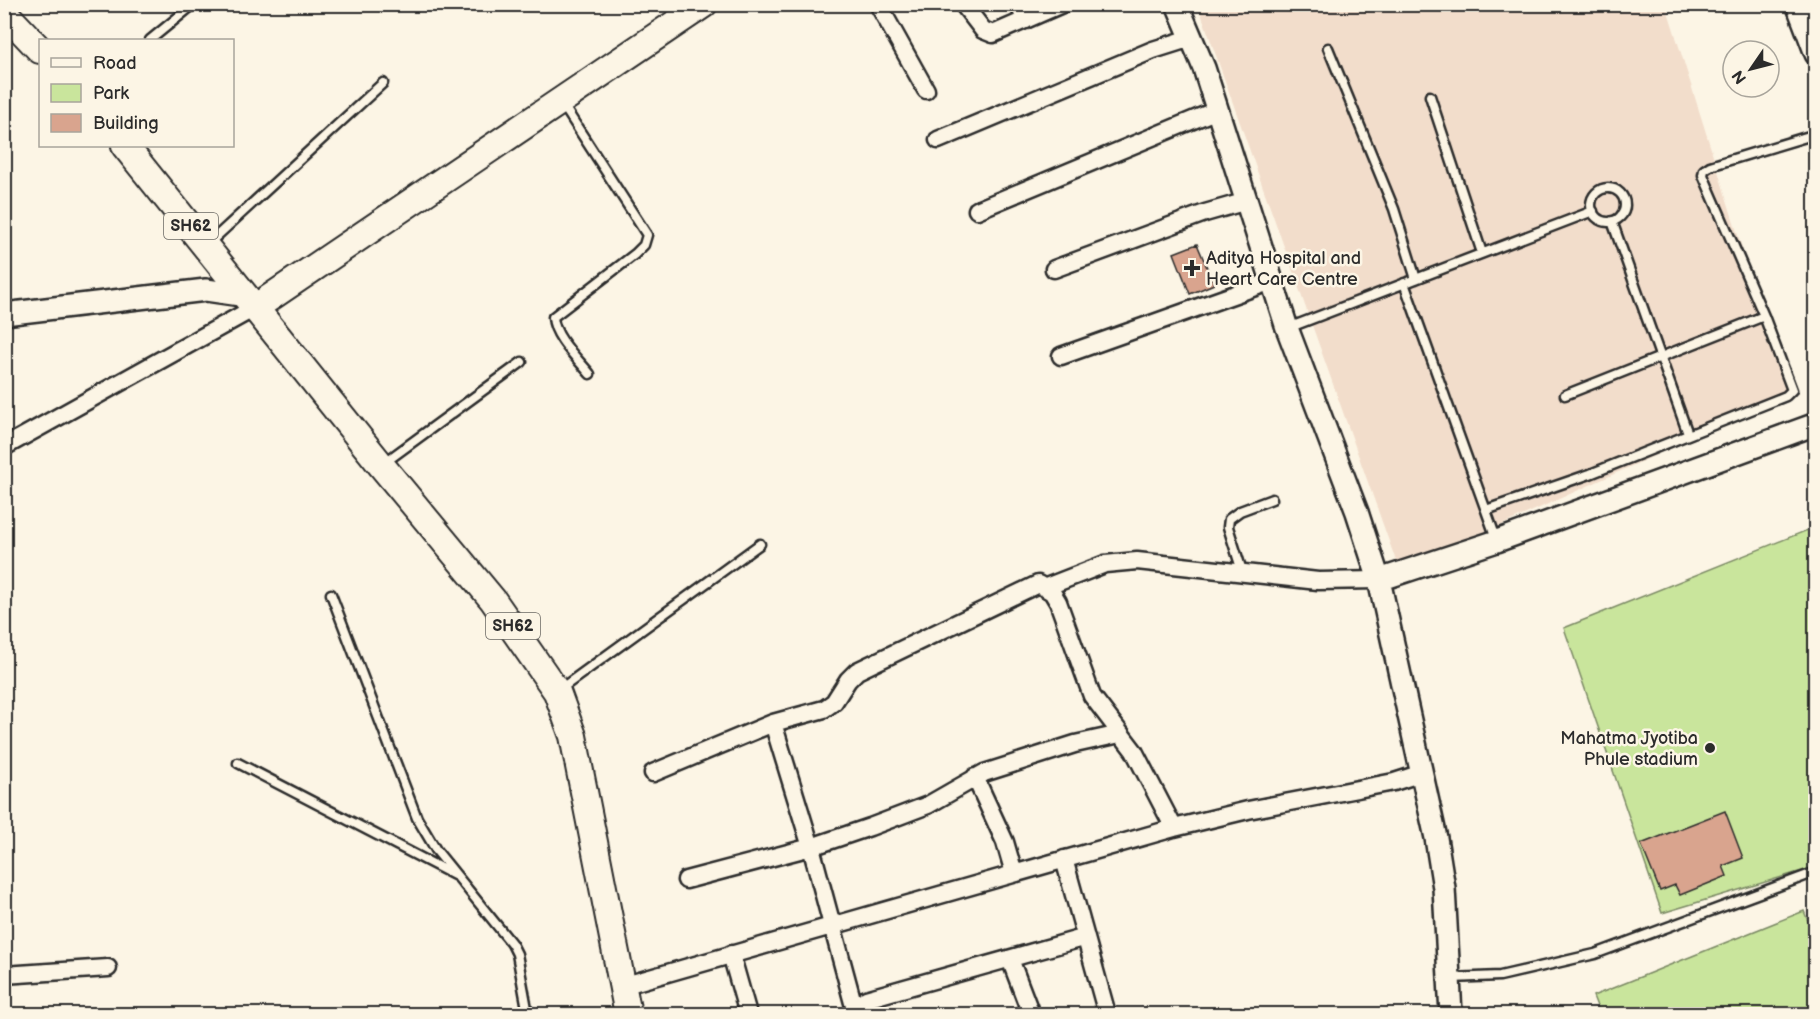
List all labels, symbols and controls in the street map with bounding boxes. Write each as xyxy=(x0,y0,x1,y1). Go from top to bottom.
legend xyxy=(39,39,234,147)
north arrow xyxy=(1721,39,1781,99)
text: Road xyxy=(93,53,137,74)
text: N xyxy=(1729,66,1751,87)
text: Park xyxy=(93,83,129,104)
text: Building xyxy=(93,113,159,134)
road number: SH62 xyxy=(164,213,218,239)
place label: Aditya Hospital and Heart Care Centre xyxy=(1206,248,1361,290)
marker: Aditya Hospital and Heart Care Centre xyxy=(1183,259,1201,277)
road number: SH62 xyxy=(486,613,540,639)
place label: Mahatma Jyotiba Phule stadium xyxy=(1560,728,1698,770)
marker: Mahatma Jyotiba Phule stadium xyxy=(1703,741,1717,755)

